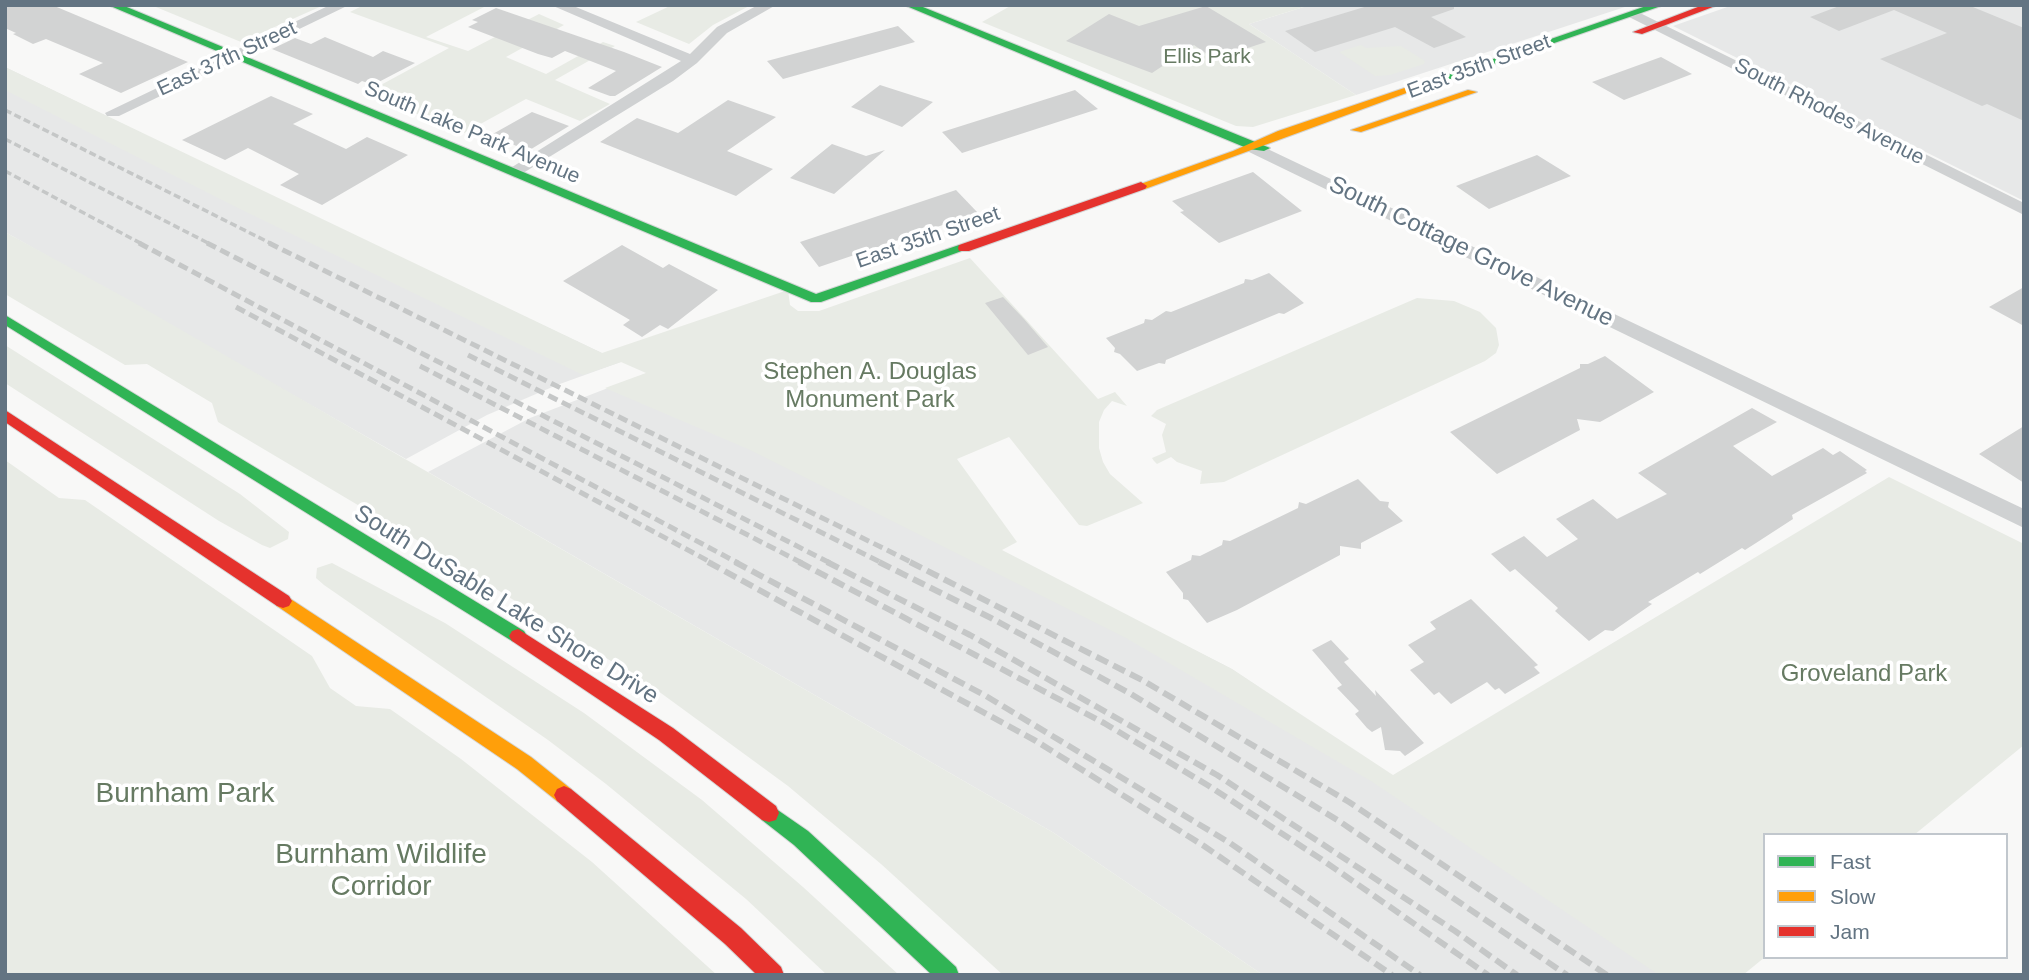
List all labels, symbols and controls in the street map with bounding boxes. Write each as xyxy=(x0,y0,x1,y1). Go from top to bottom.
street label: East 37th Street xyxy=(153,16,301,102)
street label: East 35th Street xyxy=(1404,29,1554,105)
park label: Ellis Park xyxy=(1163,44,1251,70)
street label: South Rhodes Avenue xyxy=(1730,53,1928,171)
street label: South Lake Park Avenue xyxy=(360,76,584,190)
street label: South Cottage Grove Avenue xyxy=(1324,170,1618,334)
street label: East 35th Street xyxy=(853,202,1003,274)
park label: Stephen A. Douglas Monument Park xyxy=(763,358,977,414)
street label: South DuSable Lake Shore Drive xyxy=(348,499,664,711)
park label: Groveland Park xyxy=(1781,660,1947,688)
park label: Burnham Park xyxy=(96,777,274,811)
legend xyxy=(1763,833,2008,959)
park label: Burnham Wildlife Corridor xyxy=(275,838,487,904)
text: Fast xyxy=(1830,850,1871,873)
text: Slow xyxy=(1830,885,1876,908)
text: Jam xyxy=(1830,920,1870,943)

